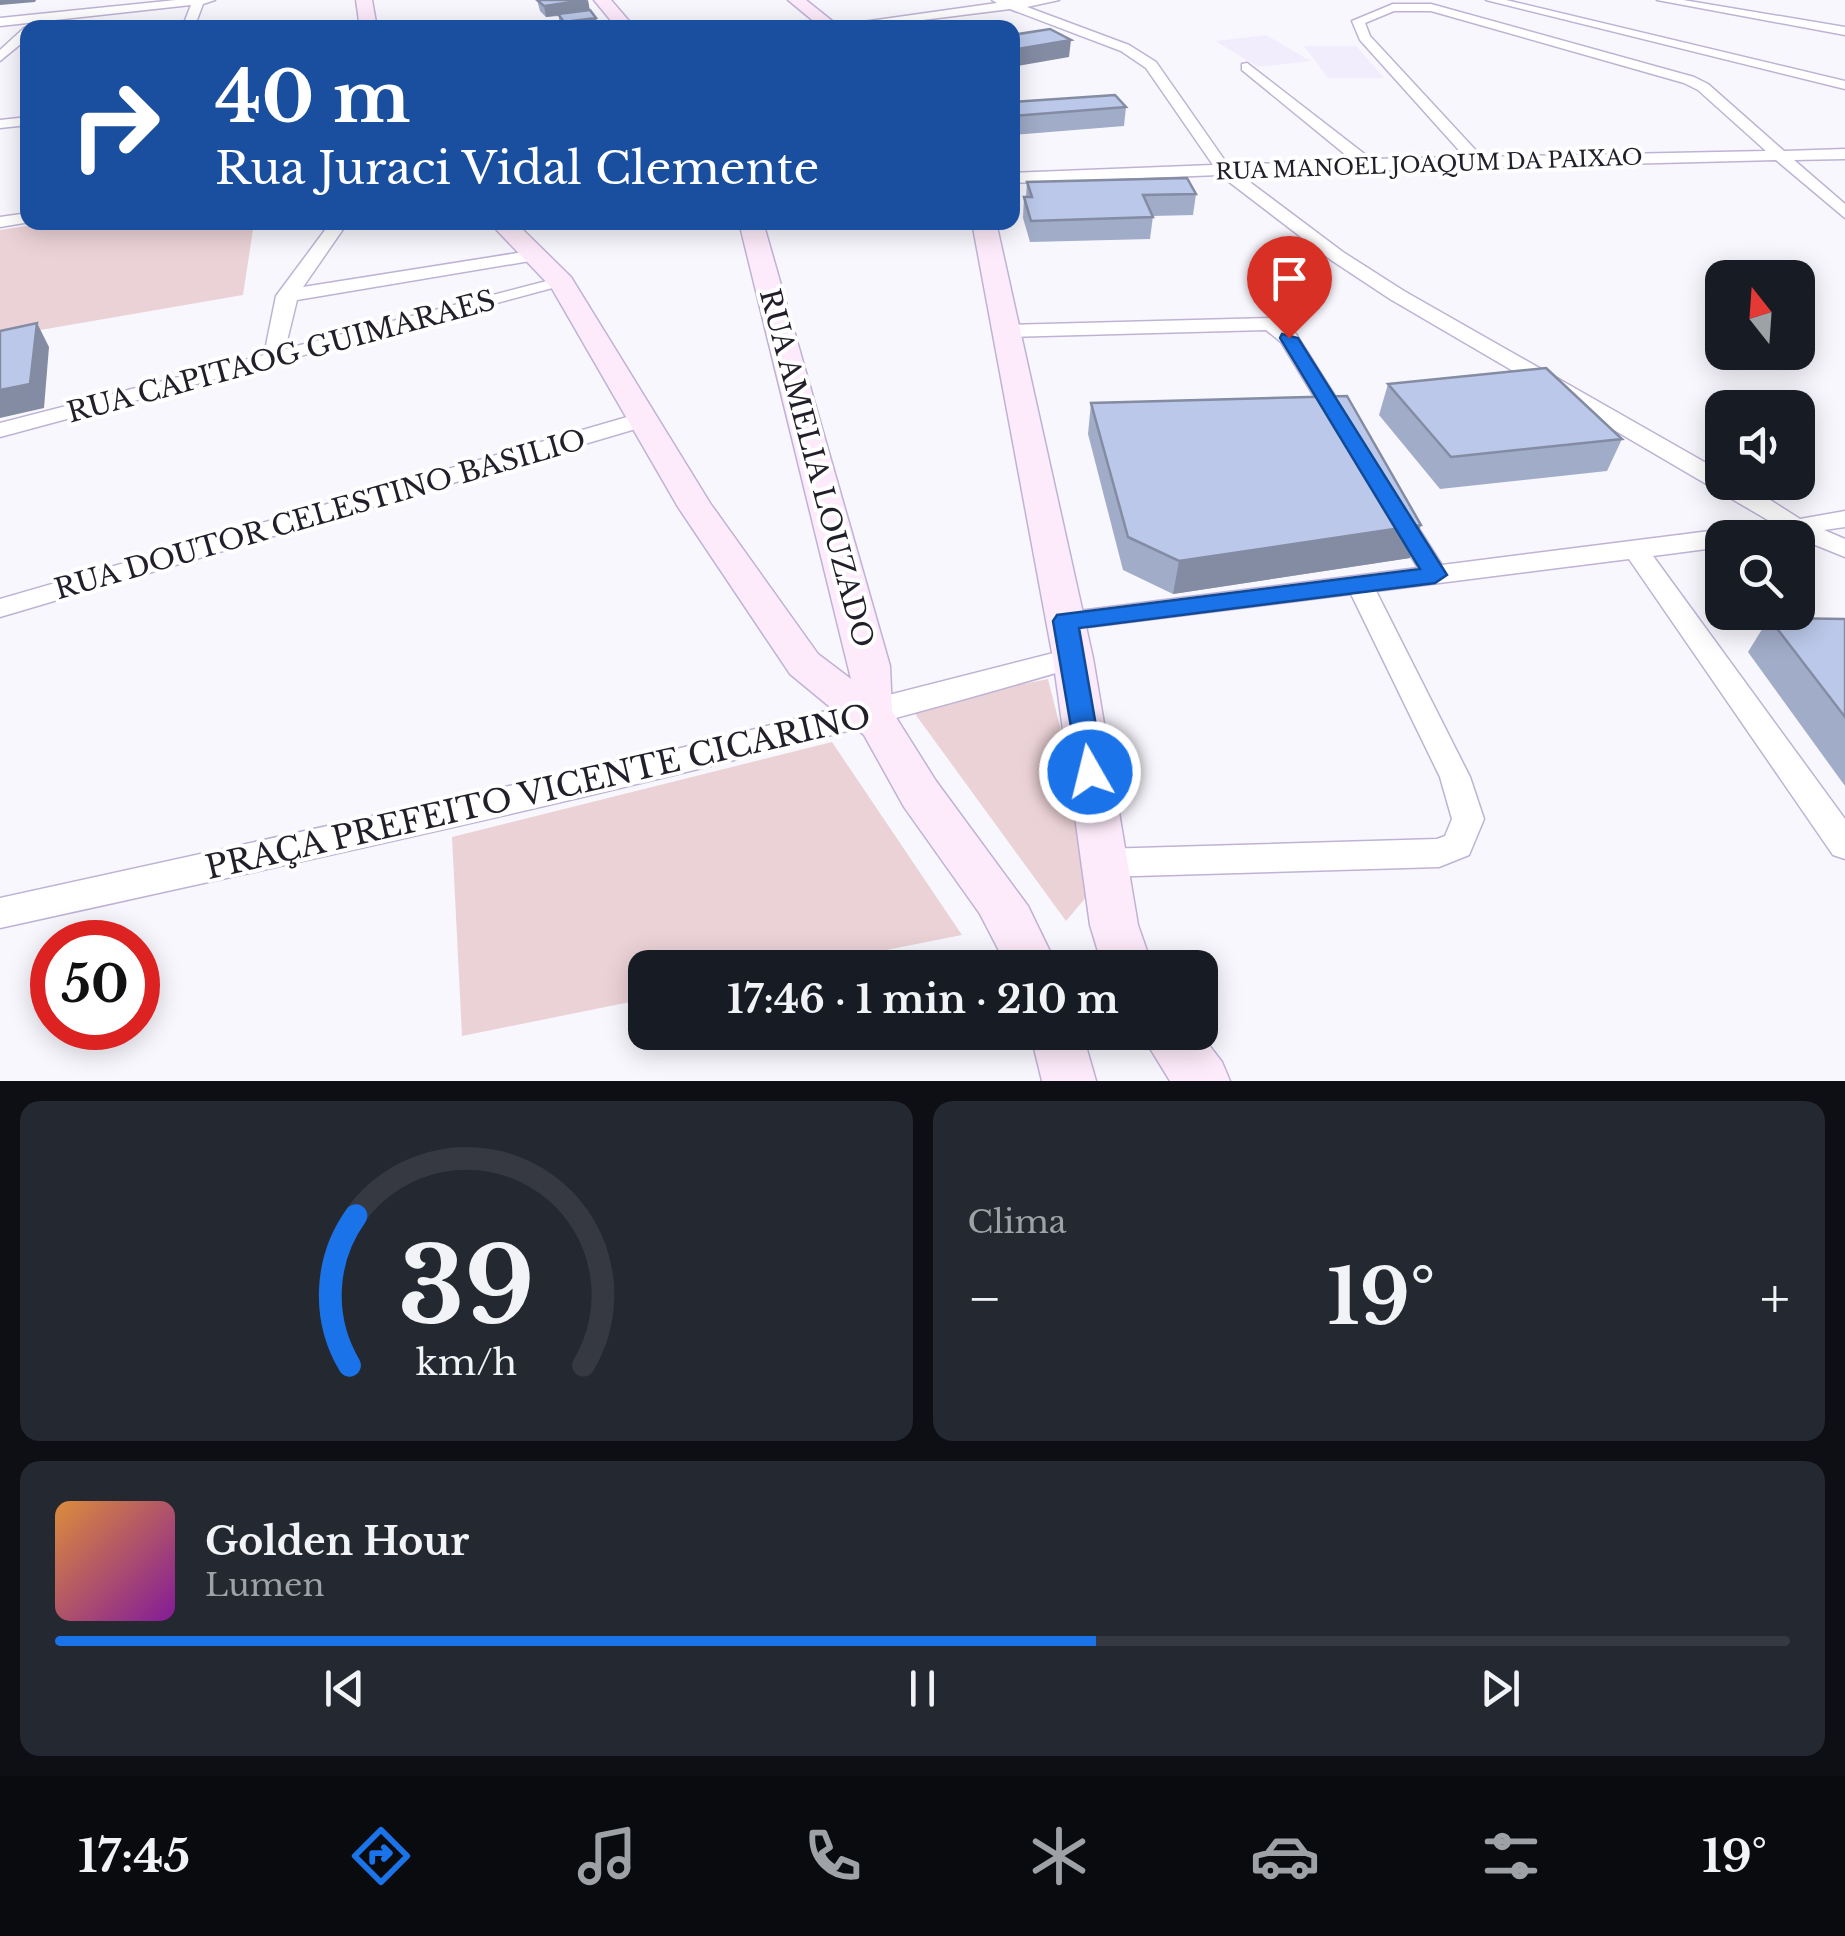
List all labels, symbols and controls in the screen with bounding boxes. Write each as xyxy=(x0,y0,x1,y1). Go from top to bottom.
text: 40 m xyxy=(215,54,410,141)
icon: right xyxy=(50,60,180,190)
text: Rua Juraci Vidal Clemente xyxy=(215,140,819,196)
street label: RUA MANOEL JOAQUM DA PAIXAO xyxy=(1215,144,1643,185)
pin xyxy=(1247,236,1332,339)
icon: arrive xyxy=(1262,251,1317,306)
north arrow xyxy=(1705,260,1815,370)
map controls xyxy=(1705,260,1815,630)
street label: RUA CAPITAOG GUIMARAES xyxy=(63,282,499,431)
street label: RUA AMELIA LOUZADO xyxy=(752,285,881,651)
button: sound xyxy=(1705,390,1815,500)
street label: RUA DOUTOR CELESTINO BASILIO xyxy=(51,422,590,607)
button: search xyxy=(1705,520,1815,630)
street label: PRAÇA PREFEITO VICENTE CICARINO xyxy=(201,696,875,888)
position arrow xyxy=(1038,720,1142,824)
speed limit sign: 50 xyxy=(30,920,160,1050)
text: 17:46 · 1 min · 210 m xyxy=(727,976,1119,1023)
text: Clima xyxy=(968,1202,1067,1242)
text: 39 xyxy=(398,1222,534,1351)
text: 19° xyxy=(1327,1251,1435,1344)
text: − xyxy=(968,1265,1002,1333)
text: + xyxy=(1760,1265,1790,1333)
text: km/h xyxy=(416,1340,517,1385)
text: Golden Hour xyxy=(205,1518,469,1565)
text: Lumen xyxy=(205,1565,324,1605)
icon: previous xyxy=(317,1661,372,1716)
icon: pause xyxy=(895,1661,950,1716)
icon: next xyxy=(1473,1661,1528,1716)
icon: directions xyxy=(346,1821,416,1891)
icon: music xyxy=(572,1821,642,1891)
icon: phone xyxy=(798,1821,868,1891)
icon: climate xyxy=(1024,1821,1094,1891)
icon: car xyxy=(1250,1821,1320,1891)
icon: filters xyxy=(1476,1821,1546,1891)
text: 17:45 xyxy=(78,1828,190,1884)
text: 19° xyxy=(1702,1828,1767,1884)

